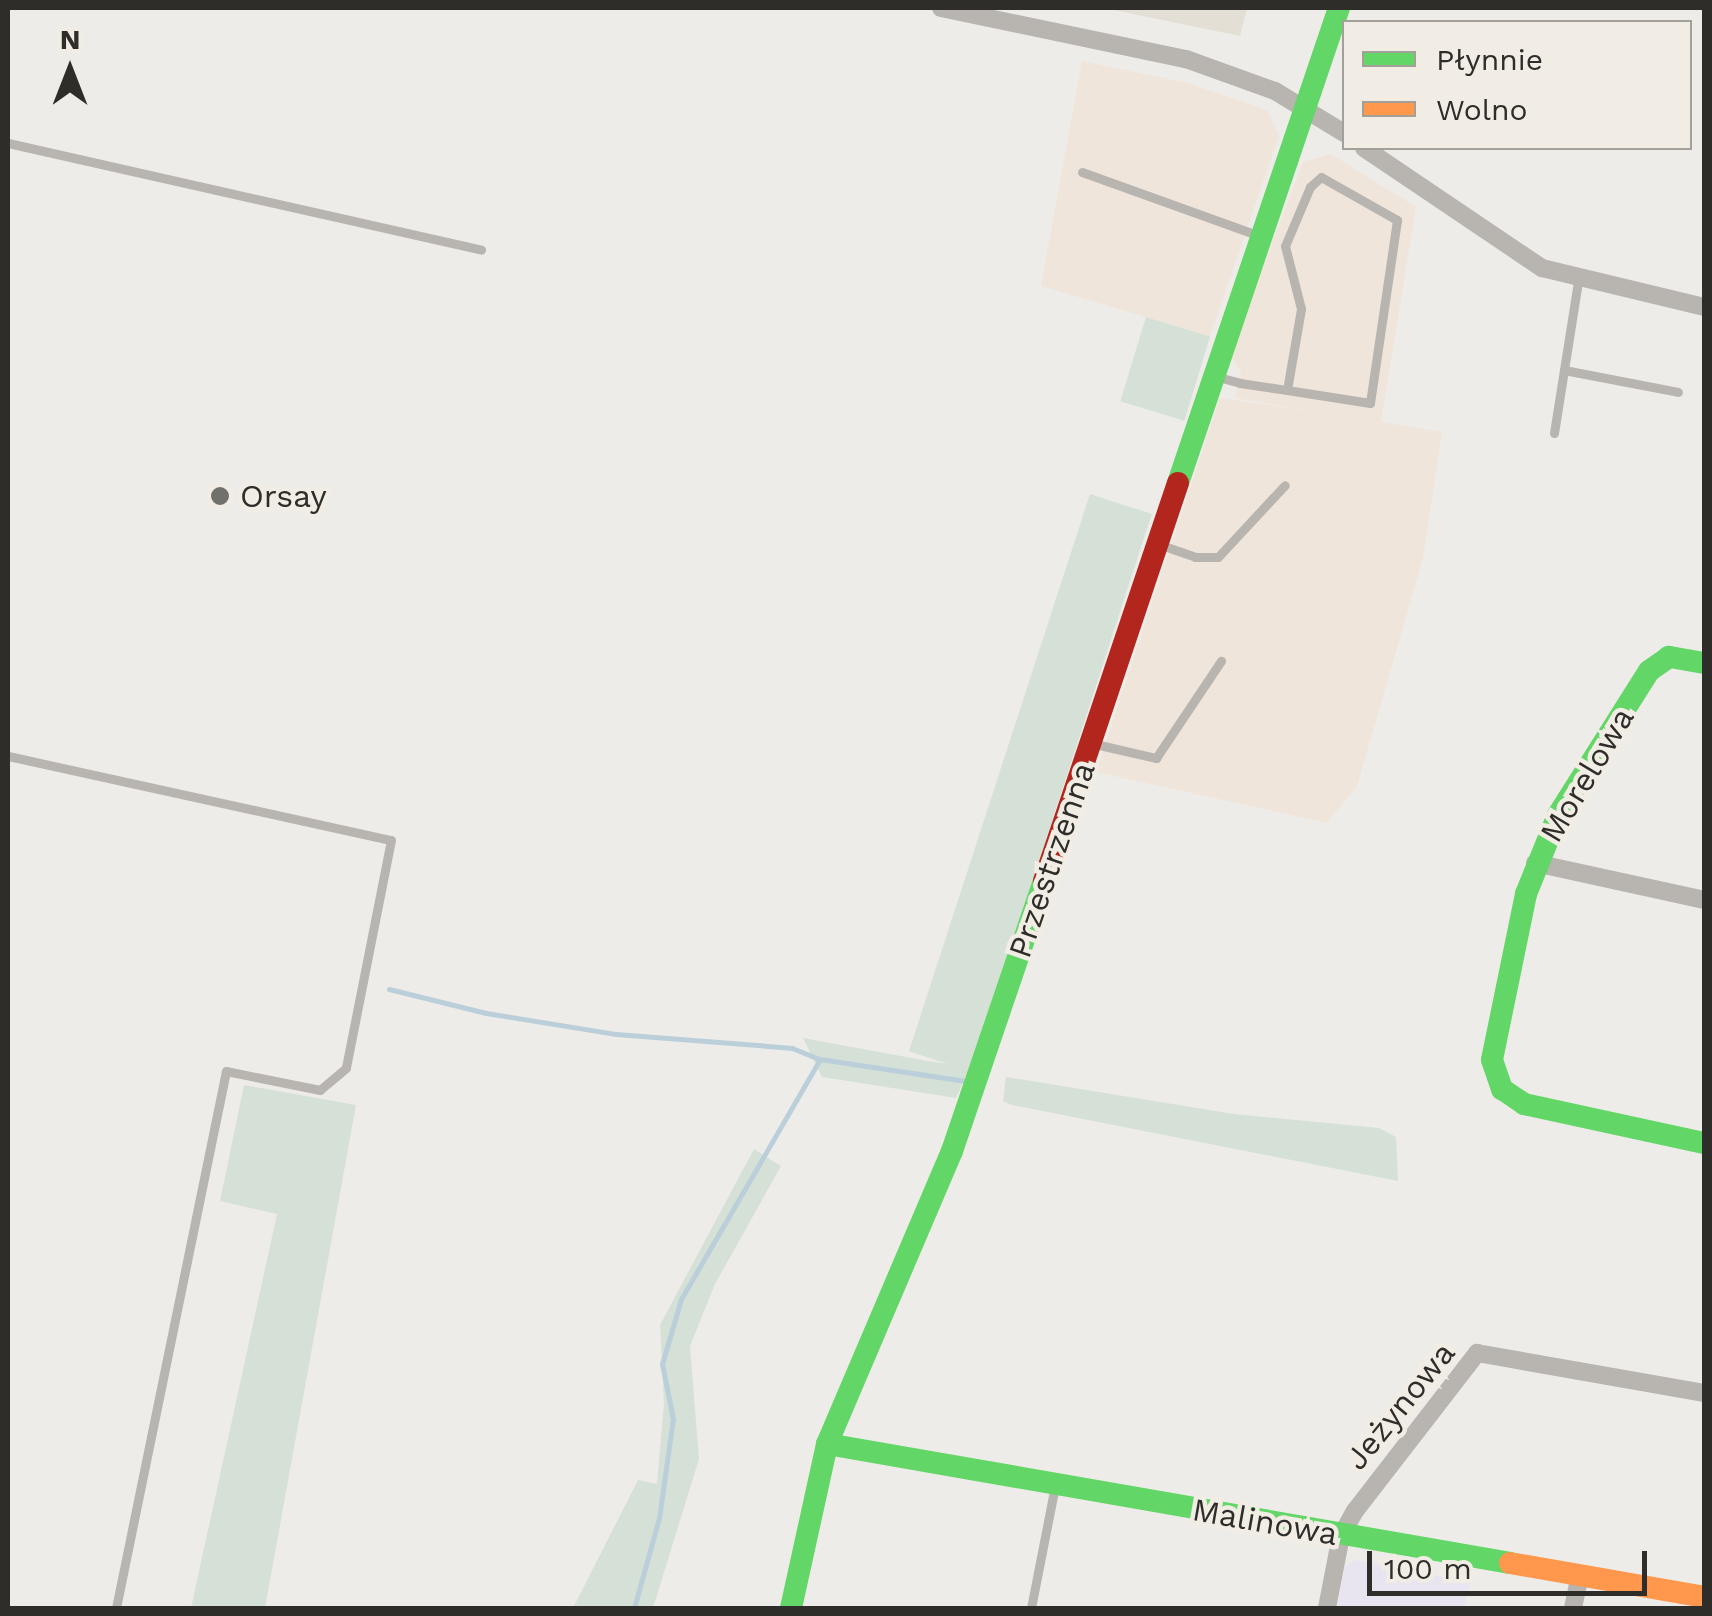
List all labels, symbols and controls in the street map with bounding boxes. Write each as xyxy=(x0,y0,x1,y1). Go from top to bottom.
north arrow xyxy=(20,20,120,120)
legend xyxy=(1342,20,1692,150)
text: N xyxy=(60,23,80,56)
text: Płynnie xyxy=(1436,42,1543,77)
text: Wolno xyxy=(1436,92,1528,127)
place label: Orsay xyxy=(240,477,327,515)
marker: Orsay xyxy=(209,485,231,507)
street label: Morelowa xyxy=(1532,701,1642,849)
street label: Przestrzenna xyxy=(1001,757,1103,963)
street label: Jeżynowa xyxy=(1337,1334,1463,1478)
street label: Malinowa xyxy=(1189,1490,1341,1554)
scale bar xyxy=(1372,1531,1652,1593)
text: 100 m xyxy=(1384,1551,1472,1586)

